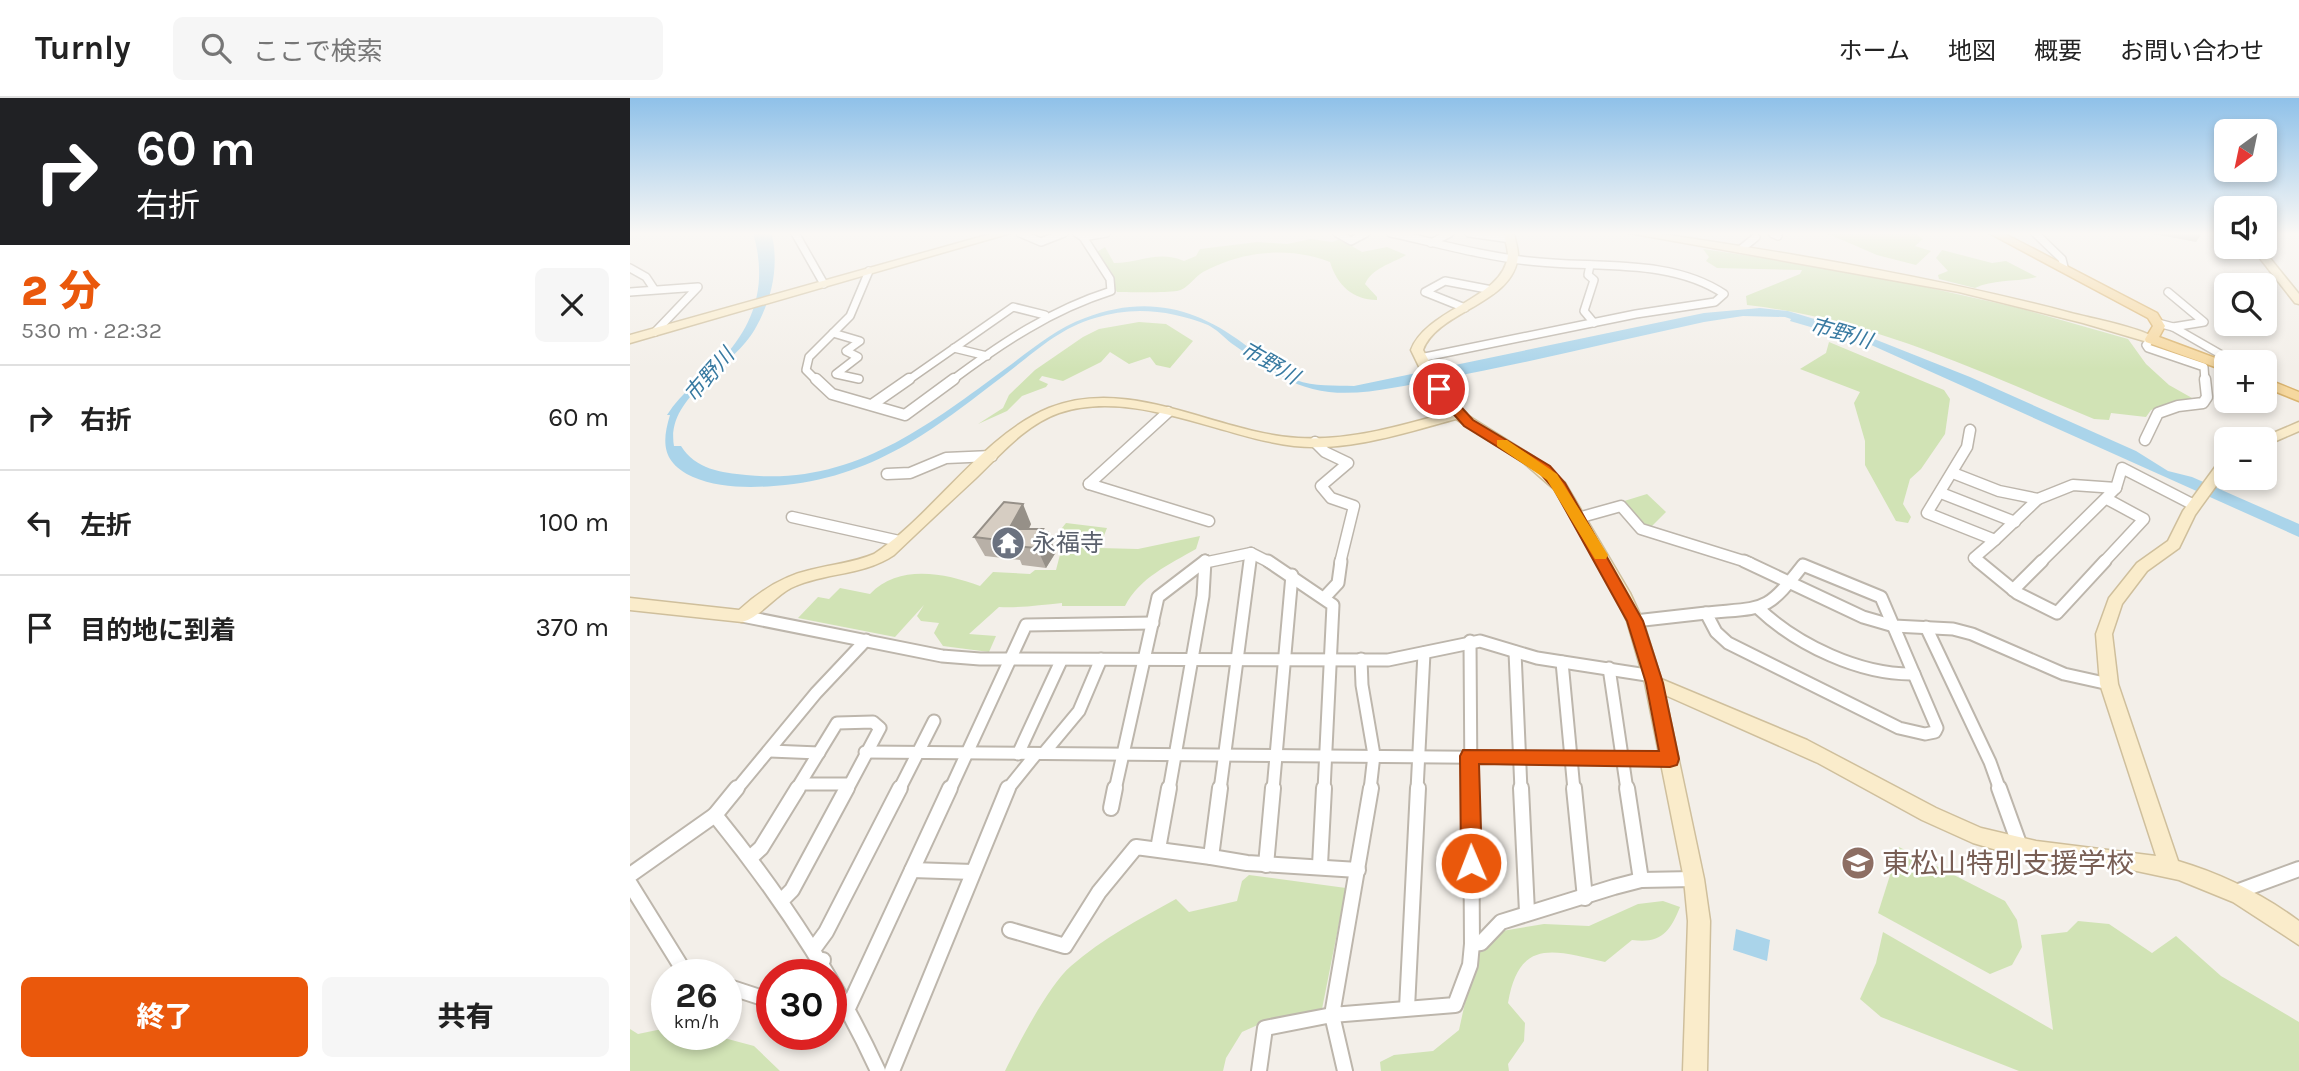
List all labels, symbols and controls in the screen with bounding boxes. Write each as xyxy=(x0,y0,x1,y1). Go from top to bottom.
search box xyxy=(173,17,663,80)
text: Turnly xyxy=(35,29,131,67)
icon: search xyxy=(197,29,235,67)
text: ここで検索 xyxy=(253,36,383,67)
text: ホーム xyxy=(1839,37,1910,65)
text: 地図 xyxy=(1948,37,1996,65)
text: 概要 xyxy=(2034,37,2082,65)
text: お問い合わせ xyxy=(2120,37,2264,65)
north arrow xyxy=(2214,119,2277,182)
map controls xyxy=(2214,119,2277,490)
text: 60 m xyxy=(136,120,256,177)
icon: right xyxy=(21,126,112,217)
text: 右折 xyxy=(136,187,200,224)
button: sound xyxy=(2214,196,2277,259)
text: 2 分 xyxy=(21,266,101,316)
button: close xyxy=(535,268,609,342)
button: search xyxy=(2214,273,2277,336)
water label: 市野川 xyxy=(1807,313,1877,354)
text: 530 m · 22:32 xyxy=(21,317,162,344)
water label: 市野川 xyxy=(1237,337,1305,390)
water label: 市野川 xyxy=(679,342,740,407)
button: + xyxy=(2214,350,2277,413)
pin xyxy=(1409,359,1469,419)
icon: arrive xyxy=(1420,370,1458,408)
icon: right xyxy=(21,399,59,437)
text: 60 m xyxy=(548,402,609,433)
text: 右折 xyxy=(80,405,132,436)
button: − xyxy=(2214,427,2277,490)
icon: left xyxy=(21,504,59,542)
text: 100 m xyxy=(539,507,609,538)
text: 左折 xyxy=(80,510,132,541)
temple icon: 永福寺 xyxy=(989,524,1027,562)
place label: 永福寺 xyxy=(1032,529,1104,557)
icon: arrive xyxy=(21,609,59,647)
text: 370 m xyxy=(536,612,609,643)
text: 目的地に到着 xyxy=(80,615,236,646)
position arrow xyxy=(1434,826,1508,900)
school or university icon: 東松山特別支援学校 xyxy=(1839,844,1877,882)
place label: 東松山特別支援学校 xyxy=(1882,847,2134,880)
speed limit sign: 30 xyxy=(756,959,847,1050)
text: 26 xyxy=(675,975,718,1016)
button: 終了 xyxy=(21,977,308,1057)
button: 共有 xyxy=(322,977,609,1057)
text: km/h xyxy=(674,1011,719,1033)

